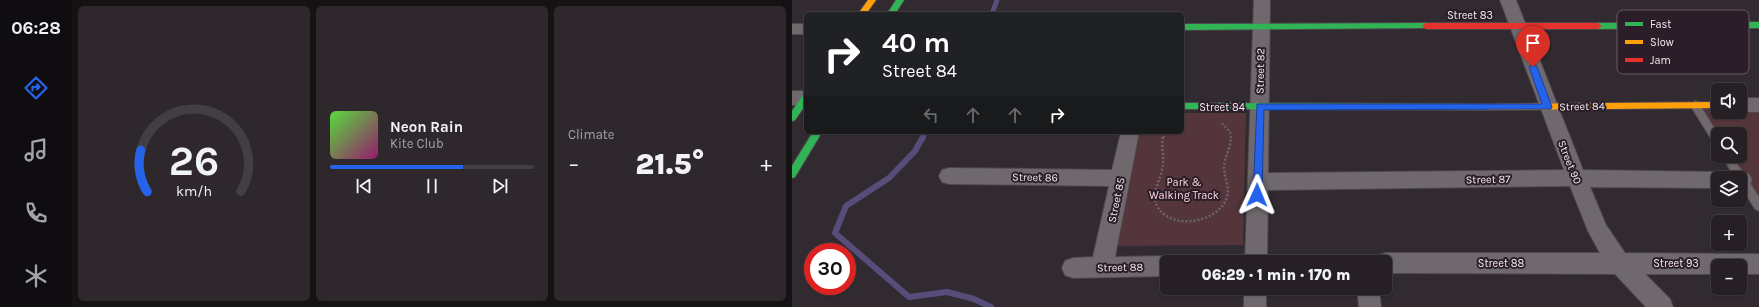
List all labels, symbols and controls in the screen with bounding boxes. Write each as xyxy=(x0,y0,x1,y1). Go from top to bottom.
street label: Street 83 xyxy=(1447,9,1493,22)
legend xyxy=(1617,10,1749,74)
text: 06:28 xyxy=(11,17,61,39)
text: Fast xyxy=(1650,18,1671,31)
text: 40 m xyxy=(882,26,950,59)
pin xyxy=(1516,26,1550,67)
icon: right xyxy=(816,28,868,80)
icon: arrive xyxy=(1522,32,1544,54)
text: Slow xyxy=(1650,36,1674,49)
street label: Street 82 xyxy=(1254,48,1267,94)
text: Jam xyxy=(1650,54,1671,67)
text: Street 84 xyxy=(882,60,957,82)
icon: directions xyxy=(22,74,50,102)
map controls xyxy=(1711,83,1747,295)
button: sound xyxy=(1711,83,1747,119)
street label: Street 84 xyxy=(1559,100,1605,113)
street label: Street 84 xyxy=(1199,101,1245,114)
icon: left xyxy=(920,104,942,126)
icon: ahead xyxy=(962,104,984,126)
icon: ahead xyxy=(1004,104,1026,126)
icon: right xyxy=(1046,104,1068,126)
text: Neon Rain xyxy=(390,118,463,136)
text: Climate xyxy=(568,127,614,142)
button: search xyxy=(1711,127,1747,163)
icon: music xyxy=(22,136,50,164)
text: 26 xyxy=(169,136,219,184)
text: Kite Club xyxy=(390,136,444,151)
street label: Street 90 xyxy=(1555,139,1584,186)
text: 21.5° xyxy=(635,146,705,182)
text: − xyxy=(568,151,580,177)
text: + xyxy=(760,151,772,177)
street label: Street 86 xyxy=(1012,171,1058,184)
button: layers xyxy=(1711,171,1747,207)
street label: Street 87 xyxy=(1466,173,1510,186)
position arrow xyxy=(1236,174,1278,216)
icon: previous xyxy=(353,175,375,197)
icon: pause xyxy=(421,175,443,197)
icon: next xyxy=(489,175,511,197)
street label: Street 85 xyxy=(1105,176,1128,224)
park label: Park & Walking Track xyxy=(1149,176,1219,202)
text: km/h xyxy=(176,182,212,199)
icon: phone xyxy=(22,199,50,227)
button: + xyxy=(1711,215,1747,251)
speed limit sign: 30 xyxy=(804,243,856,295)
street label: Street 88 xyxy=(1478,257,1524,270)
street label: Street 93 xyxy=(1653,257,1699,270)
button: − xyxy=(1711,259,1747,295)
street label: Street 88 xyxy=(1097,261,1144,274)
icon: climate xyxy=(22,262,50,290)
text: 06:29 · 1 min · 170 m xyxy=(1202,266,1350,284)

